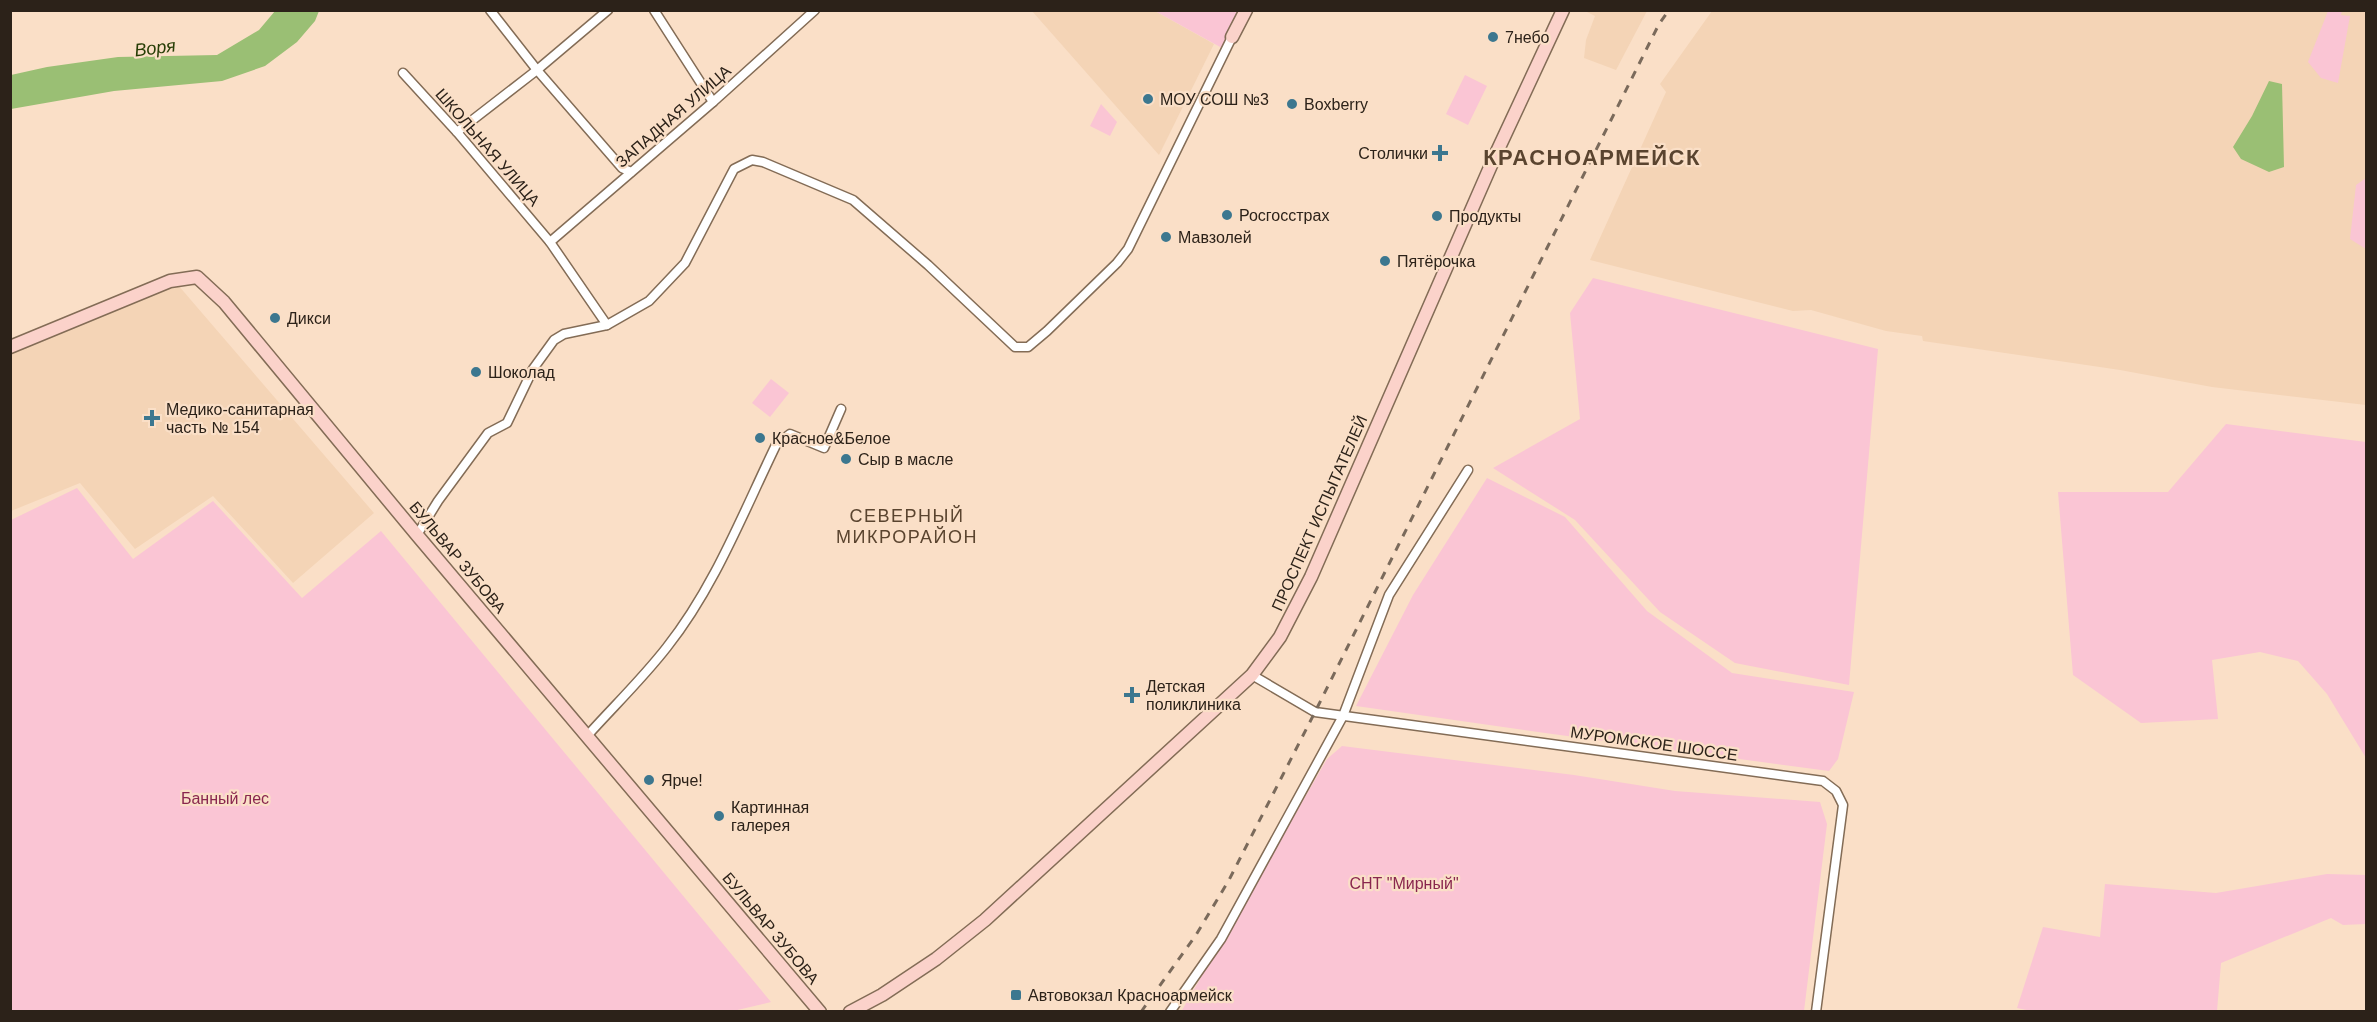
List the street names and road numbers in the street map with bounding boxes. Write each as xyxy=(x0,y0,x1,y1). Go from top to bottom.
street label: ЗАПАДНАЯ УЛИЦА xyxy=(613,62,734,171)
street label: ШКОЛЬНАЯ УЛИЦА xyxy=(432,85,543,210)
street label: ПРОСПЕКТ ИСПЫТАТЕЛЕЙ xyxy=(1268,412,1370,614)
street label: БУЛЬВАР ЗУБОВА xyxy=(406,498,509,617)
street label: МУРОМСКОЕ ШОССЕ xyxy=(1569,723,1739,764)
street label: БУЛЬВАР ЗУБОВА xyxy=(719,869,822,988)

